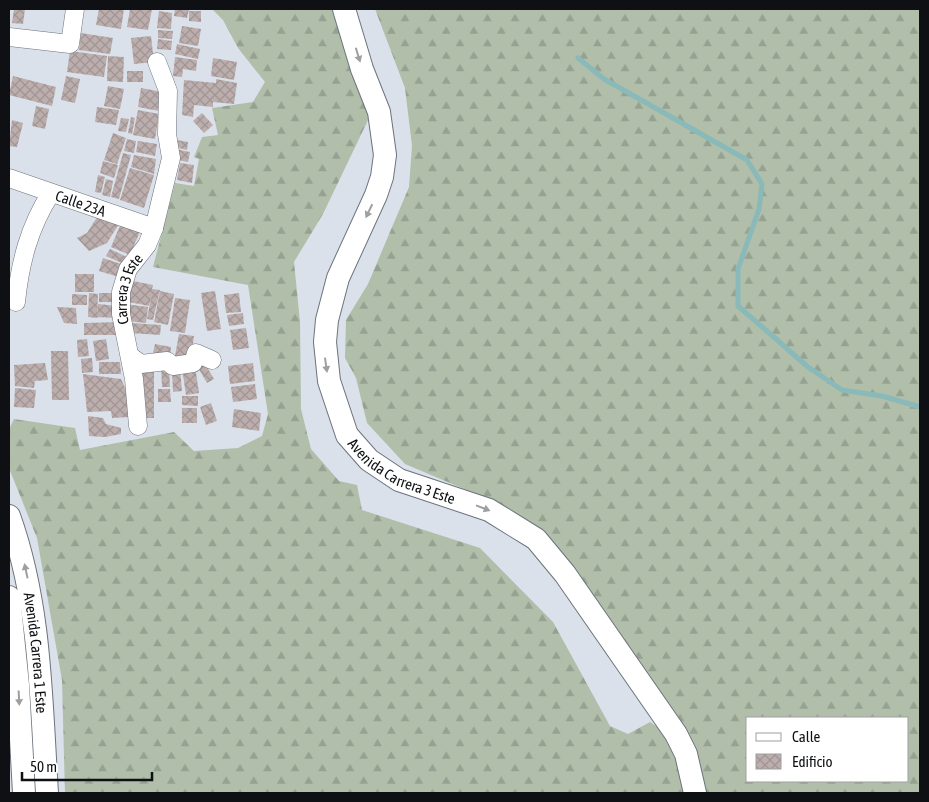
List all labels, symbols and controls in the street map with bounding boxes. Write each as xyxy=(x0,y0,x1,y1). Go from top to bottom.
one-way arrow xyxy=(354,48,362,63)
street label: Calle 23A xyxy=(54,186,109,219)
one-way arrow xyxy=(364,203,373,218)
street label: Carrera 3 Este xyxy=(112,250,146,326)
one-way arrow xyxy=(322,357,330,373)
street label: Avenida Carrera 3 Este xyxy=(345,435,458,507)
one-way arrow xyxy=(476,505,491,512)
one-way arrow xyxy=(21,562,29,578)
street label: Avenida Carrera 1 Este xyxy=(21,591,51,714)
one-way arrow xyxy=(15,690,23,706)
legend xyxy=(746,717,909,782)
text: Calle xyxy=(792,728,821,745)
scale bar xyxy=(22,750,152,782)
text: Edificio xyxy=(792,753,833,770)
text: 50 m xyxy=(30,758,57,775)

